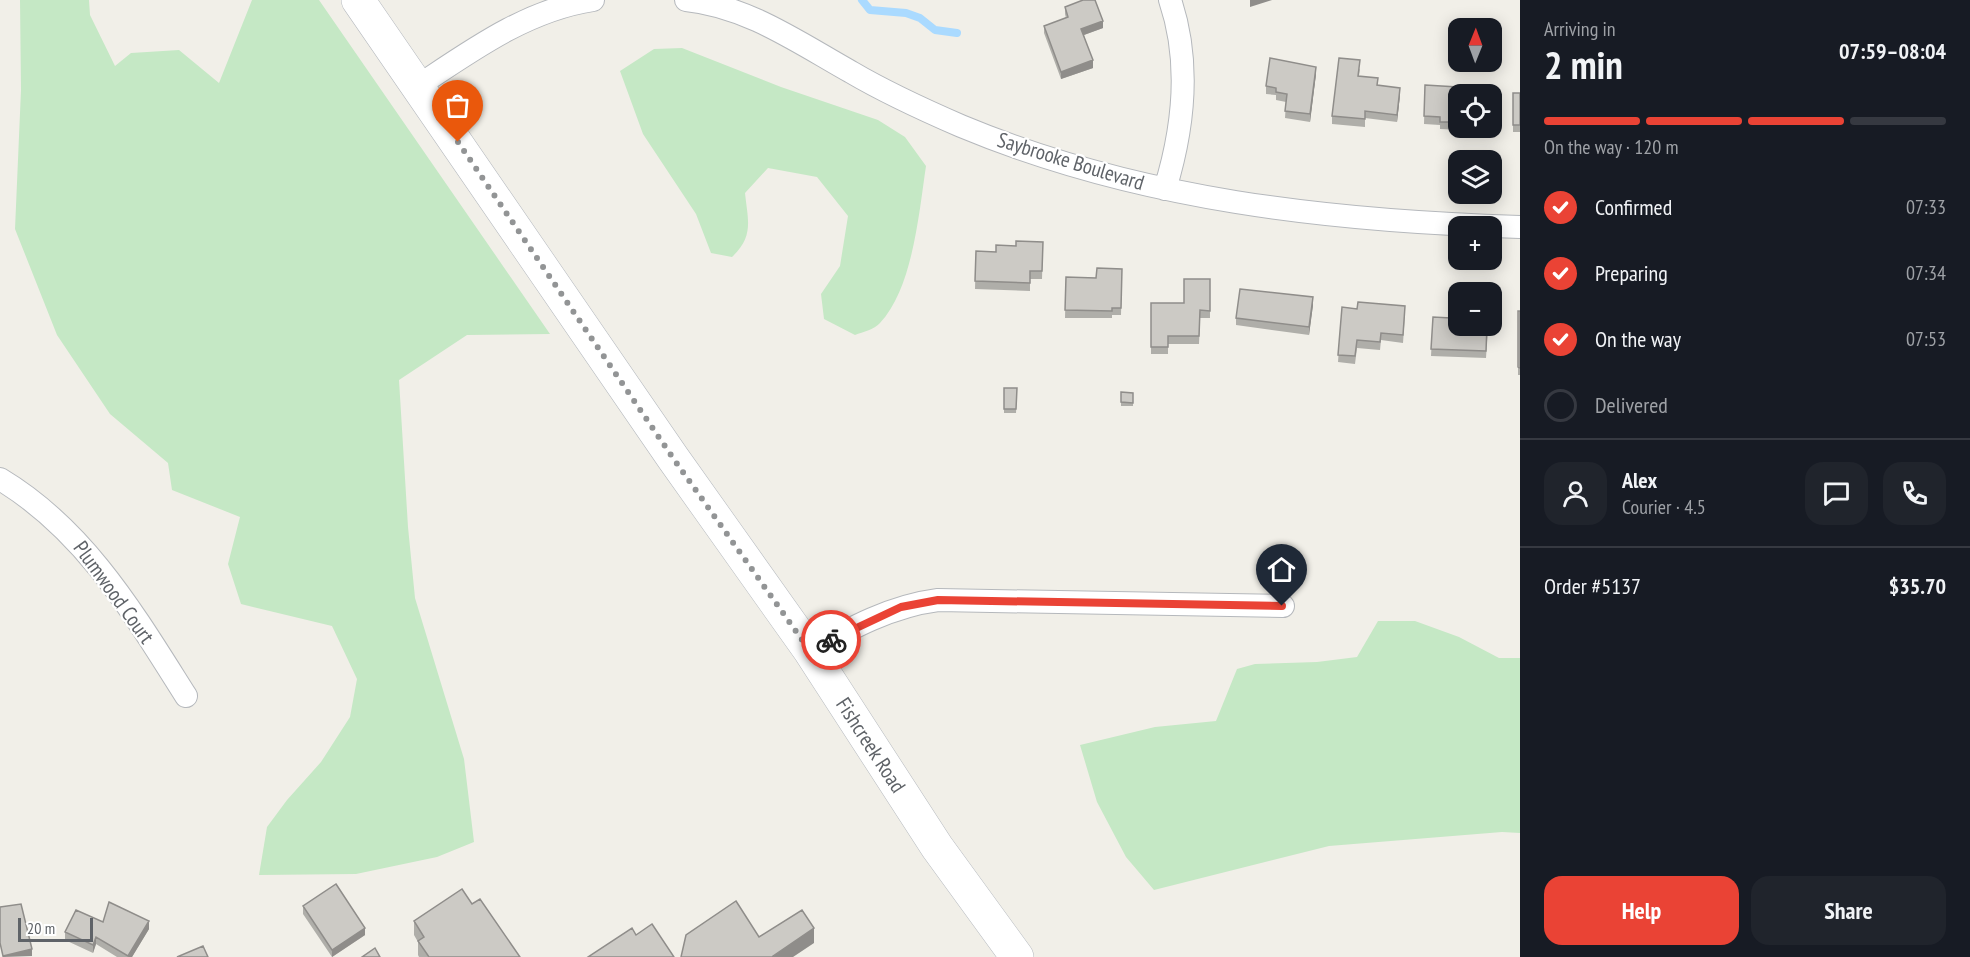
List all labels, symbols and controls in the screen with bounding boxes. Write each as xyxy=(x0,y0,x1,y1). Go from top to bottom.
text: Arriving in xyxy=(1544,16,1616,42)
north arrow xyxy=(1448,18,1502,72)
map controls xyxy=(1448,18,1502,336)
text: 07:59–08:04 xyxy=(1839,37,1946,65)
text: 2 min xyxy=(1544,39,1623,90)
pin xyxy=(432,80,483,142)
button: locate xyxy=(1448,84,1502,138)
icon: bag xyxy=(441,89,474,122)
street label: Saybrooke Boulevard xyxy=(994,126,1148,196)
text: On the way · 120 m xyxy=(1544,134,1679,160)
button: layers xyxy=(1448,150,1502,204)
icon: check xyxy=(1544,191,1577,224)
text: Confirmed xyxy=(1595,193,1672,221)
text: 07:33 xyxy=(1906,194,1946,220)
button: + xyxy=(1448,216,1502,270)
icon: check xyxy=(1544,257,1577,290)
text: Preparing xyxy=(1595,259,1668,287)
text: 07:34 xyxy=(1906,260,1946,286)
button: − xyxy=(1448,282,1502,336)
icon: check xyxy=(1544,323,1577,356)
text: On the way xyxy=(1595,325,1681,353)
text: 07:53 xyxy=(1906,326,1946,352)
text: Delivered xyxy=(1595,391,1668,419)
button: person xyxy=(1544,462,1607,525)
button: chat xyxy=(1805,462,1868,525)
button: phone xyxy=(1883,462,1946,525)
text: Alex xyxy=(1622,466,1657,494)
text: Courier · 4.5 xyxy=(1622,494,1706,520)
street label: Plumwood Court xyxy=(68,535,160,649)
pin xyxy=(1256,544,1307,606)
icon: home xyxy=(1265,553,1298,586)
text: Order #5137 xyxy=(1544,572,1641,600)
text: $35.70 xyxy=(1889,572,1946,600)
courier xyxy=(801,610,861,670)
icon: bike xyxy=(815,624,848,657)
street label: Fishcreek Road xyxy=(830,692,912,798)
button: Help xyxy=(1544,876,1739,945)
button: Share xyxy=(1751,876,1946,945)
scale bar xyxy=(18,915,93,942)
text: 20 m xyxy=(27,918,55,938)

